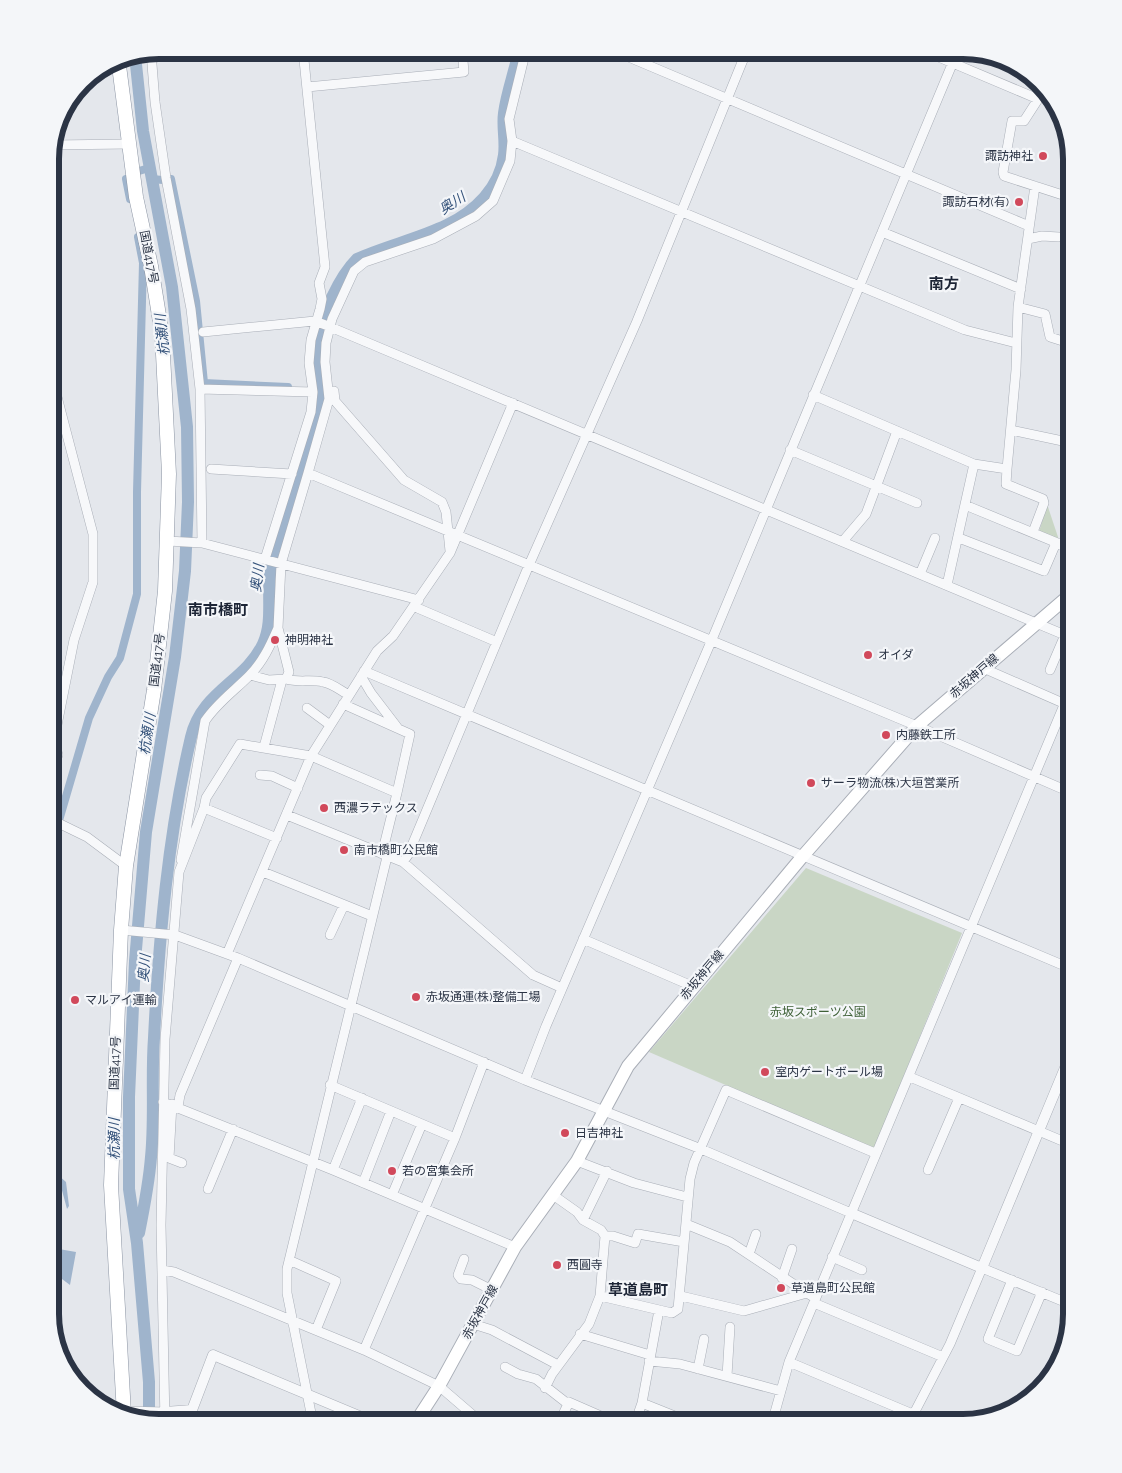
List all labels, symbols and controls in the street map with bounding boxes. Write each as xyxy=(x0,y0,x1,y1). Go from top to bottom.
place label: 諏訪神社 xyxy=(985,149,1033,163)
marker: 諏訪神社 xyxy=(1037,150,1049,162)
water label: 奥川 xyxy=(436,188,470,217)
place label: 諏訪石材(有) xyxy=(943,195,1009,209)
marker: 諏訪石材(有) xyxy=(1013,196,1025,208)
street label: 国道417号 xyxy=(137,229,161,285)
district label: 南方 xyxy=(929,275,959,293)
water label: 杭瀬川 xyxy=(152,311,172,357)
water label: 奥川 xyxy=(247,561,267,593)
district label: 南市橋町 xyxy=(188,601,248,619)
street label: 国道417号 xyxy=(147,632,167,688)
place label: 神明神社 xyxy=(285,633,333,647)
marker: 神明神社 xyxy=(269,634,281,646)
place label: オイダ xyxy=(878,648,914,662)
marker: オイダ xyxy=(862,649,874,661)
street label: 赤坂神戸線 xyxy=(947,651,1001,701)
water label: 杭瀬川 xyxy=(136,710,158,756)
place label: 内藤鉄工所 xyxy=(896,728,956,742)
marker: 内藤鉄工所 xyxy=(880,729,892,741)
place label: サーラ物流(株)大垣営業所 xyxy=(821,776,959,790)
marker: サーラ物流(株)大垣営業所 xyxy=(805,777,817,789)
place label: 西濃ラテックス xyxy=(334,801,418,815)
marker: 西濃ラテックス xyxy=(318,802,330,814)
place label: 南市橋町公民館 xyxy=(354,843,438,857)
marker: 南市橋町公民館 xyxy=(338,844,350,856)
street label: 赤坂神戸線 xyxy=(677,948,727,1002)
water label: 奥川 xyxy=(135,951,153,983)
place label: 赤坂通運(株)整備工場 xyxy=(426,990,540,1004)
marker: 赤坂通運(株)整備工場 xyxy=(410,991,422,1003)
place label: マルアイ運輸 xyxy=(85,993,156,1007)
marker: マルアイ運輸 xyxy=(69,994,81,1006)
park label: 赤坂スポーツ公園 xyxy=(770,1005,866,1019)
street label: 国道417号 xyxy=(107,1036,123,1090)
place label: 室内ゲートボール場 xyxy=(775,1065,883,1079)
marker: 室内ゲートボール場 xyxy=(759,1066,771,1078)
water label: 杭瀬川 xyxy=(106,1116,122,1160)
place label: 日吉神社 xyxy=(575,1126,623,1140)
marker: 日吉神社 xyxy=(559,1127,571,1139)
place label: 若の宮集会所 xyxy=(402,1164,474,1178)
marker: 若の宮集会所 xyxy=(386,1165,398,1177)
place label: 西圓寺 xyxy=(567,1258,603,1272)
marker: 西圓寺 xyxy=(551,1259,563,1271)
district label: 草道島町 xyxy=(608,1281,668,1299)
place label: 草道島町公民館 xyxy=(791,1281,875,1295)
street label: 赤坂神戸線 xyxy=(459,1282,501,1342)
marker: 草道島町公民館 xyxy=(775,1282,787,1294)

